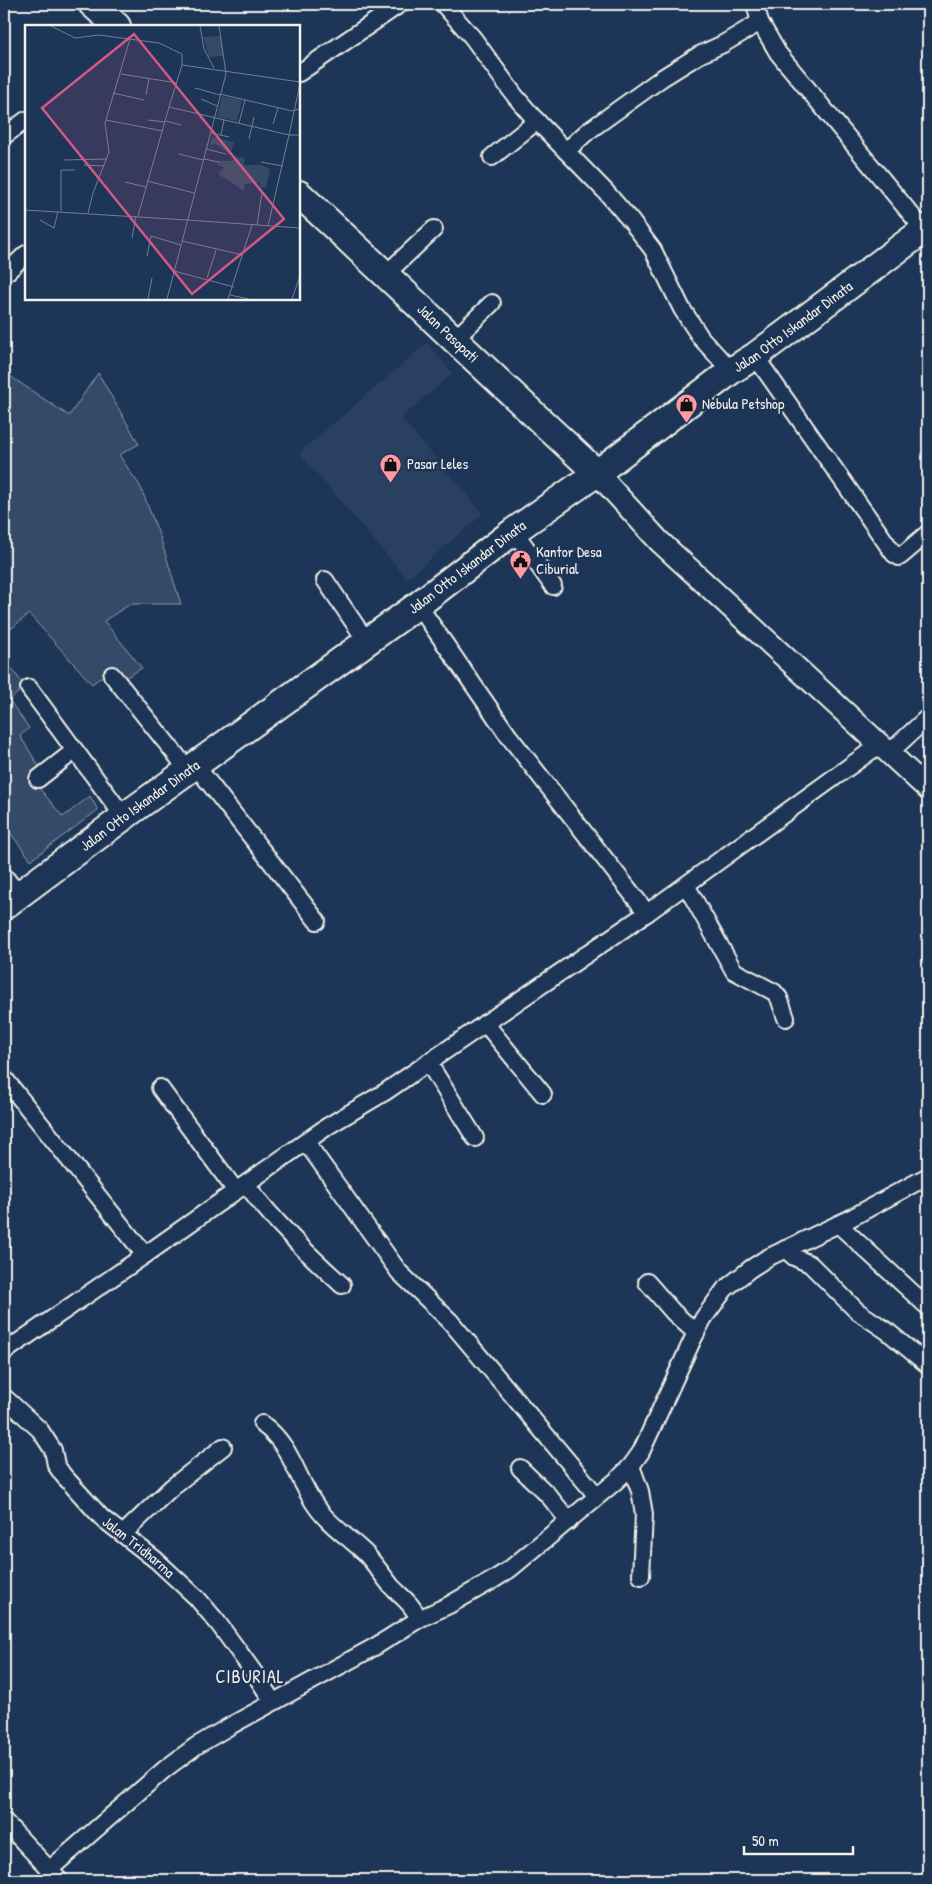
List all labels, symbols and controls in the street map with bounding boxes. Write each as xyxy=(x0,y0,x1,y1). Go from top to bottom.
inset map xyxy=(25,25,300,300)
street label: Jalan Otto Iskandar Dinata xyxy=(729,276,857,377)
street label: Jalan Pasopati xyxy=(413,299,484,367)
shop icon: Nebula Petshop xyxy=(674,392,698,423)
place label: Nebula Petshop xyxy=(702,393,785,414)
shop icon: Pasar Leles xyxy=(379,452,403,483)
place label: Pasar Leles xyxy=(407,453,468,474)
street label: Jalan Otto Iskandar Dinata xyxy=(404,515,530,619)
place label: Kantor Desa Ciburial xyxy=(536,541,602,579)
public building icon: Kantor Desa Ciburial xyxy=(508,549,532,580)
street label: Jalan Otto Iskandar Dinata xyxy=(76,754,204,856)
street label: Jalan Tridharma xyxy=(98,1511,180,1582)
district label: CIBURIAL xyxy=(215,1664,285,1689)
scale bar xyxy=(744,1824,853,1856)
text: 50 m xyxy=(752,1830,779,1851)

